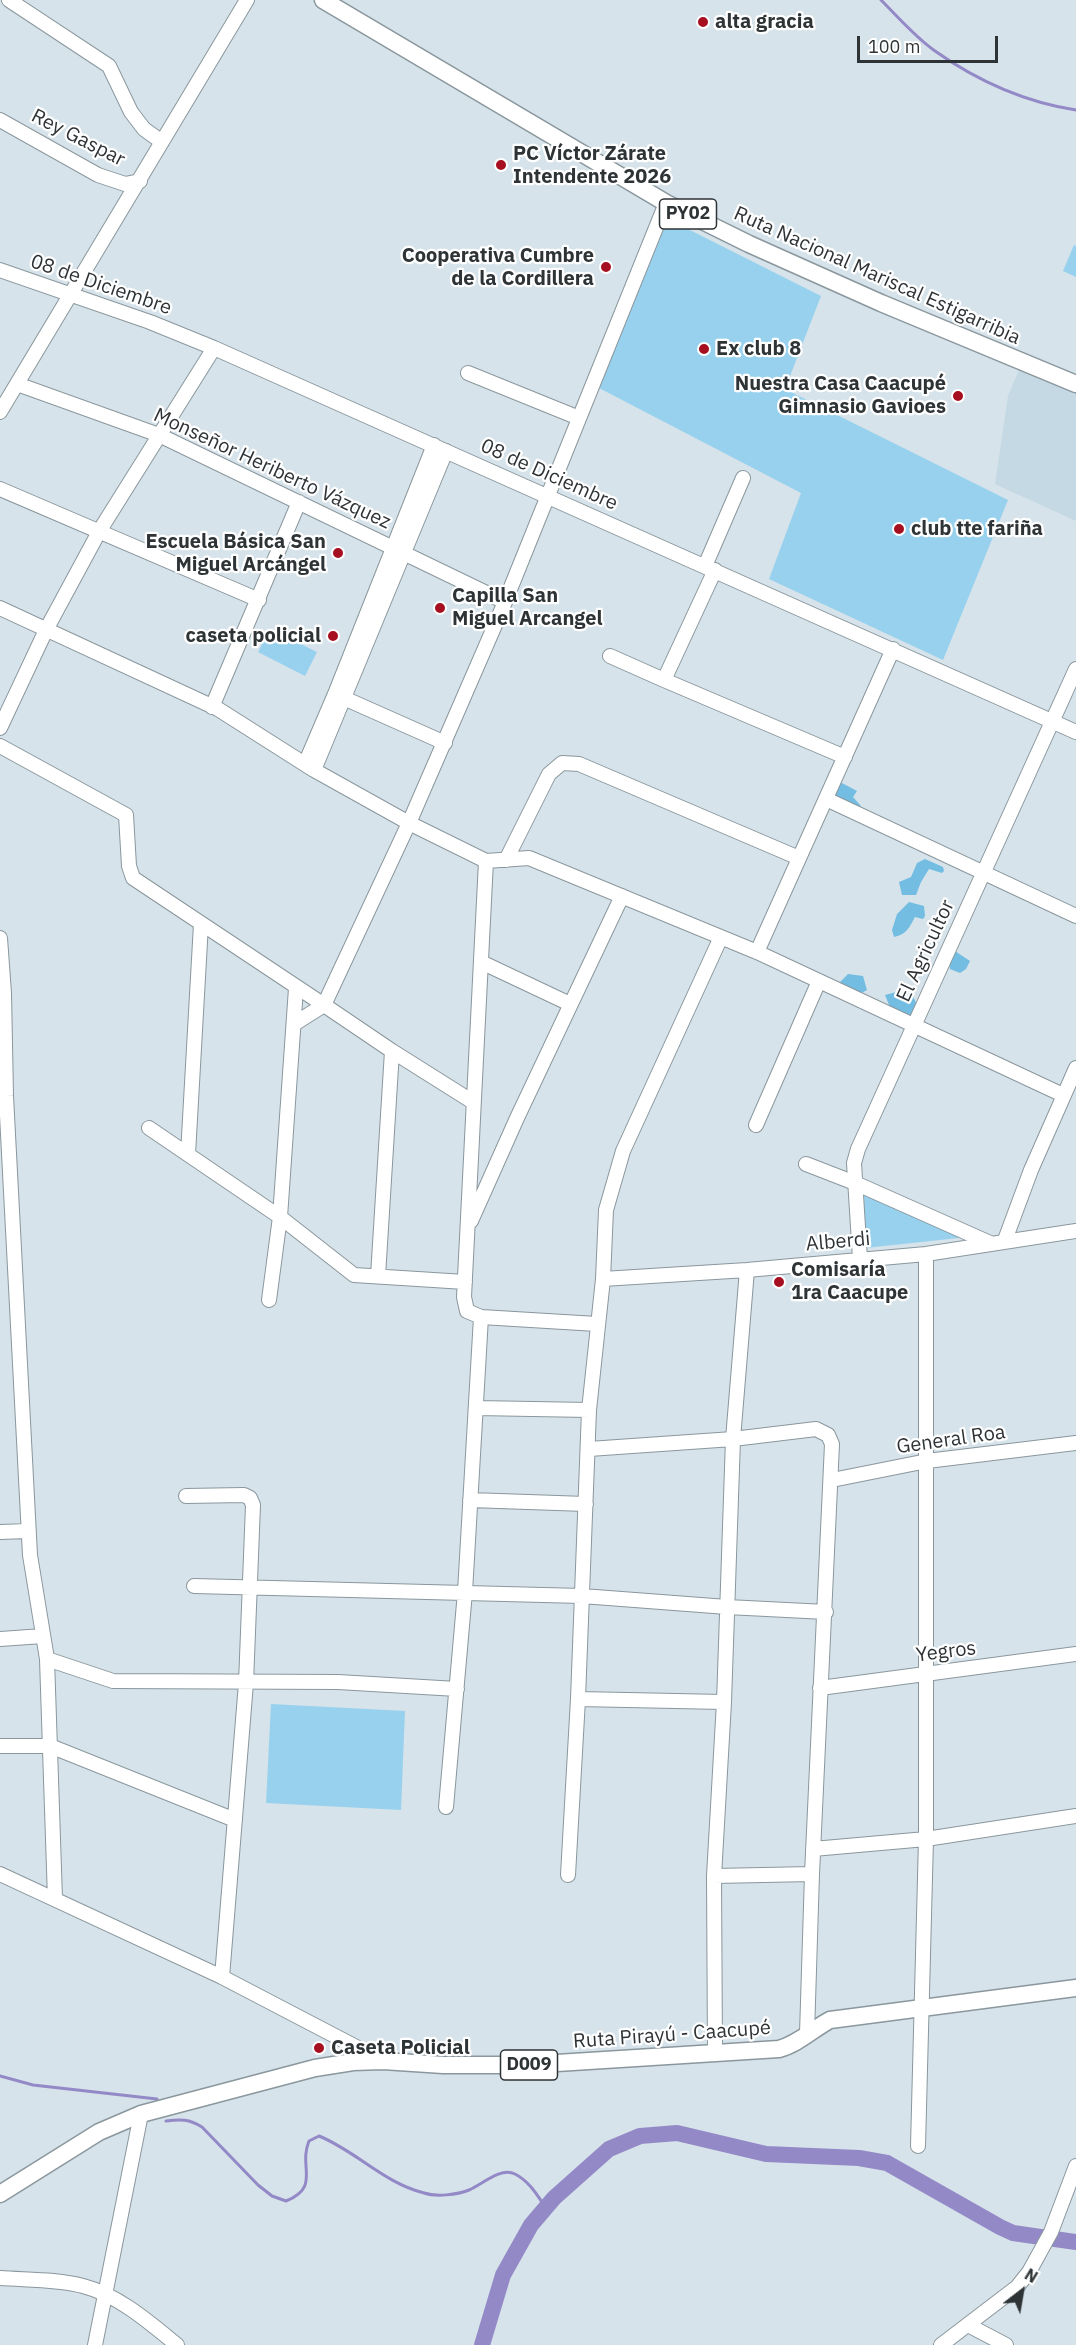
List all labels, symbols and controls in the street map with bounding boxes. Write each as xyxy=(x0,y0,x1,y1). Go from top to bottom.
place label: alta gracia xyxy=(715,10,814,34)
marker: alta gracia xyxy=(696,15,710,29)
scale bar xyxy=(860,24,1001,62)
text: 100 m xyxy=(868,35,920,58)
street label: Rey Gaspar xyxy=(27,104,129,172)
place label: PC Víctor Zárate Intendente 2026 xyxy=(513,142,671,189)
marker: PC Víctor Zárate Intendente 2026 xyxy=(494,158,508,172)
road number: PY02 xyxy=(660,199,716,229)
street label: Ruta Nacional Mariscal Estigarribia xyxy=(730,202,1024,350)
place label: Cooperativa Cumbre de la Cordillera xyxy=(402,244,594,291)
street label: 08 de Diciembre xyxy=(27,250,175,320)
marker: Cooperativa Cumbre de la Cordillera xyxy=(599,260,613,274)
place label: Ex club 8 xyxy=(716,337,801,361)
marker: Ex club 8 xyxy=(697,342,711,356)
place label: Nuestra Casa Caacupé Gimnasio Gavioes xyxy=(735,372,946,419)
marker: Nuestra Casa Caacupé Gimnasio Gavioes xyxy=(951,389,965,403)
street label: Monseñor Heriberto Vázquez xyxy=(150,403,394,535)
street label: 08 de Diciembre xyxy=(477,434,621,516)
place label: club tte fariña xyxy=(911,517,1043,541)
marker: club tte fariña xyxy=(892,522,906,536)
place label: Escuela Básica San Miguel Arcángel xyxy=(145,530,326,577)
marker: Escuela Básica San Miguel Arcángel xyxy=(331,546,345,560)
place label: Capilla San Miguel Arcangel xyxy=(452,584,603,631)
marker: Capilla San Miguel Arcangel xyxy=(433,601,447,615)
place label: caseta policial xyxy=(185,624,321,648)
marker: caseta policial xyxy=(326,629,340,643)
street label: El Agricultor xyxy=(892,896,960,1006)
street label: Alberdi xyxy=(805,1227,871,1257)
place label: Comisaría 1ra Caacupe xyxy=(791,1258,908,1305)
marker: Comisaría 1ra Caacupe xyxy=(772,1275,786,1289)
street label: General Roa xyxy=(895,1420,1007,1460)
street label: Yegros xyxy=(914,1636,978,1668)
street label: Ruta Pirayú - Caacupé xyxy=(572,2016,772,2054)
place label: Caseta Policial xyxy=(331,2036,470,2060)
marker: Caseta Policial xyxy=(312,2041,326,2055)
road number: D009 xyxy=(500,2050,558,2080)
north arrow xyxy=(992,2261,1052,2321)
text: N xyxy=(1021,2264,1041,2287)

